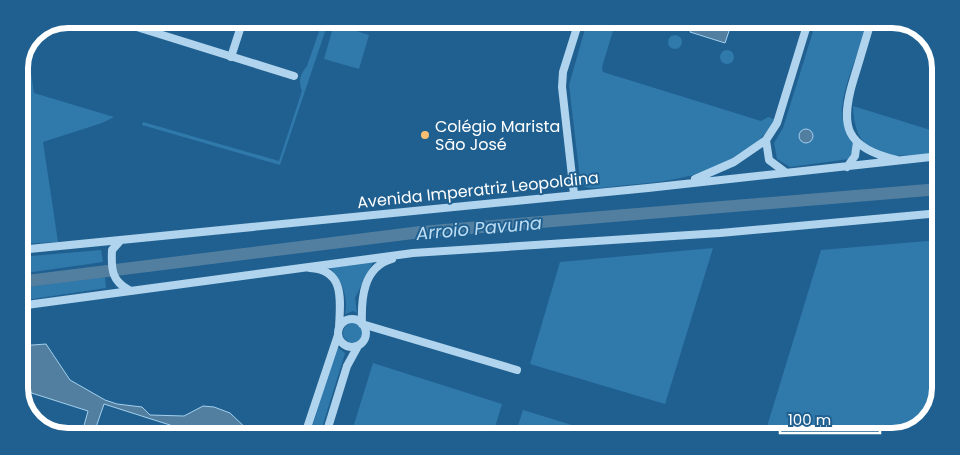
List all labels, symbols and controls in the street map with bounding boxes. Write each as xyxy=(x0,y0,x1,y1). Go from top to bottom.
place label: Colégio Marista São José xyxy=(435,115,560,156)
marker: Colégio Marista São José xyxy=(419,129,431,141)
street label: Avenida Imperatriz Leopoldina xyxy=(356,166,600,214)
water label: Arroio Pavuna xyxy=(414,210,543,246)
scale bar xyxy=(780,402,880,434)
text: 100 m xyxy=(788,409,831,430)

